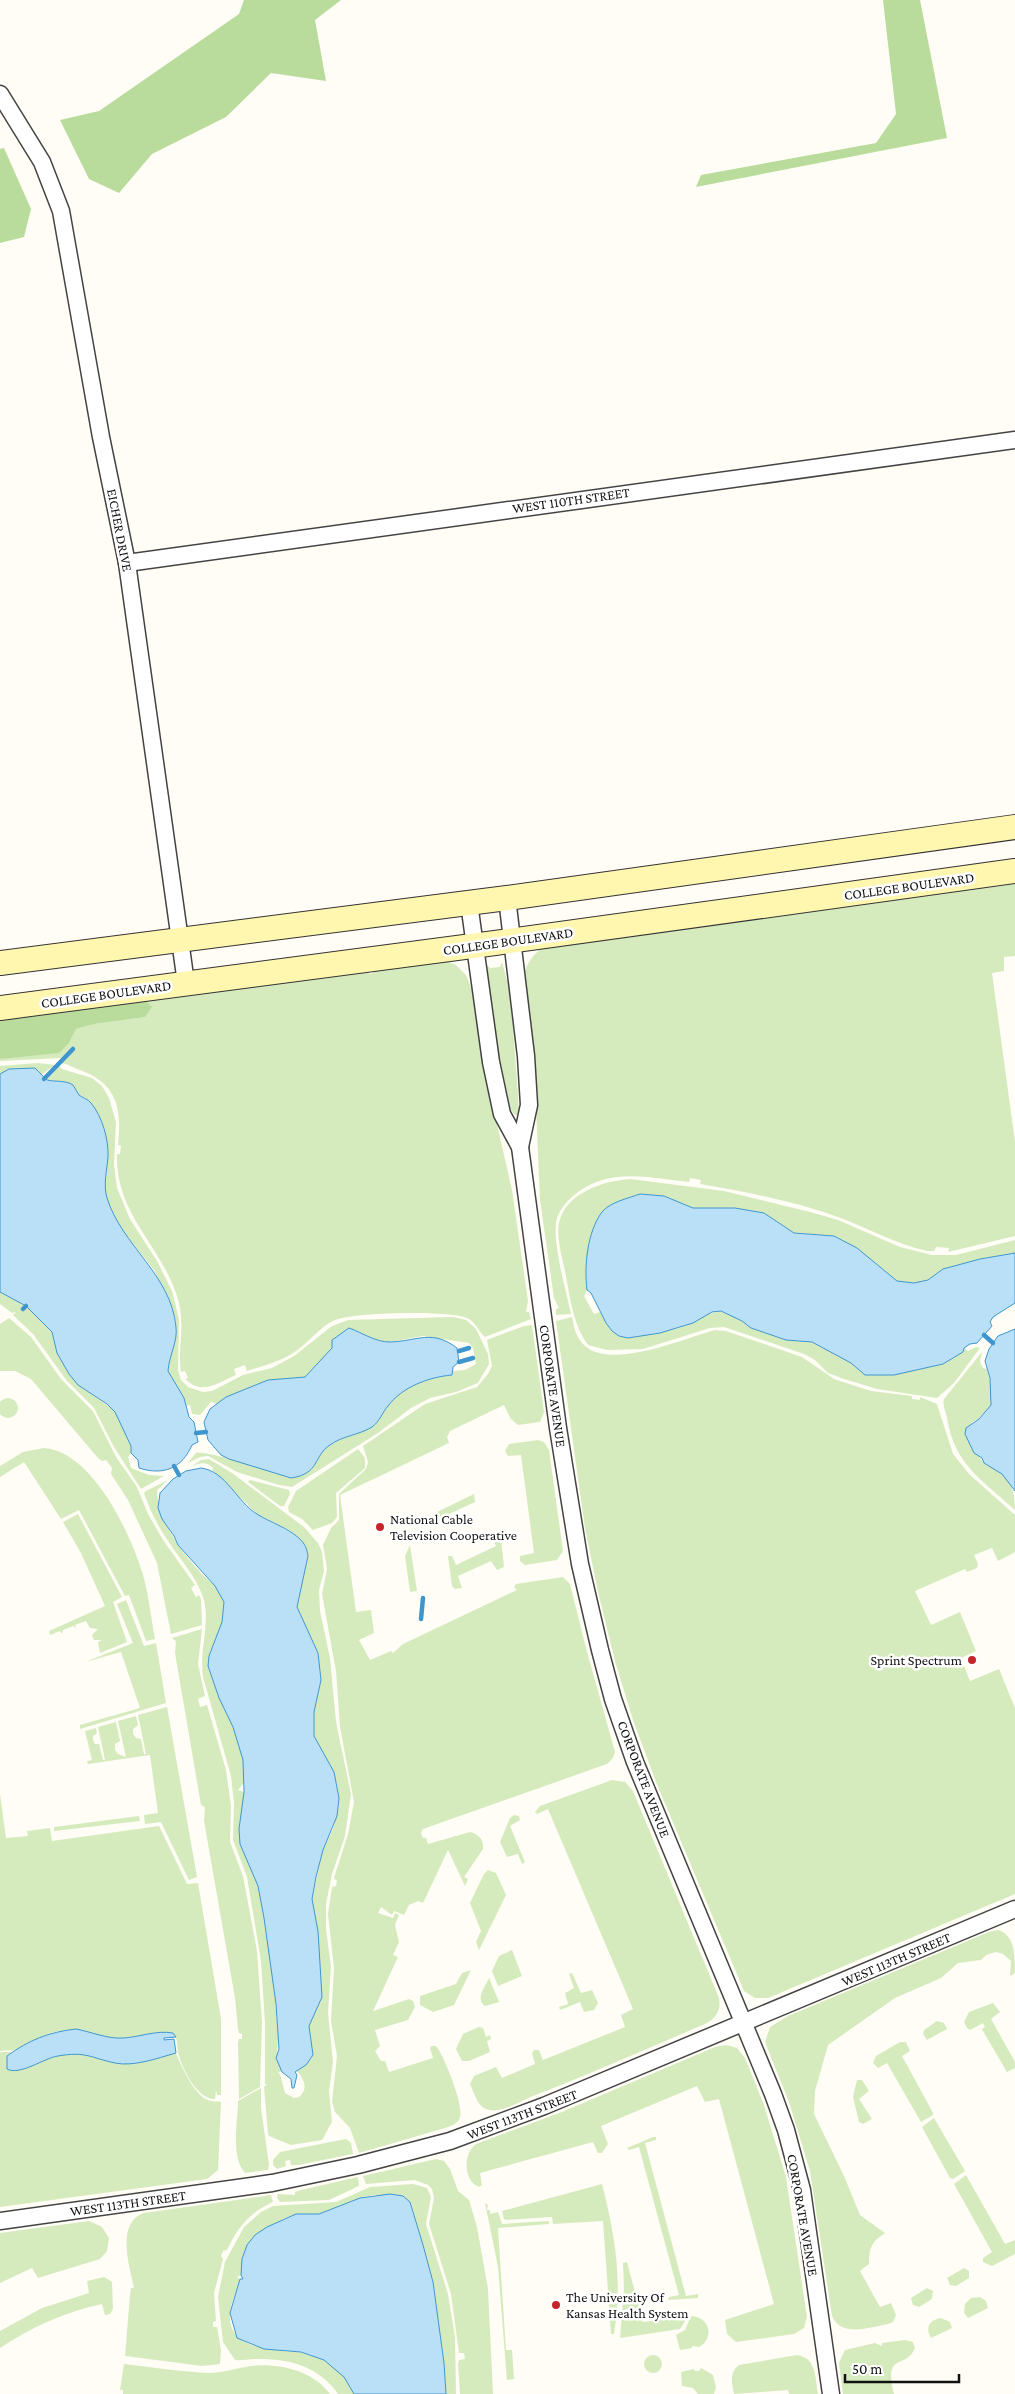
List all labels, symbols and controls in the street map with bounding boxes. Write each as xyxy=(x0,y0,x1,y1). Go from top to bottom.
street label: WEST 110TH STREET xyxy=(511,484,631,516)
street label: EICHER DRIVE xyxy=(104,487,136,573)
street label: COLLEGE BOULEVARD xyxy=(843,869,975,903)
street label: COLLEGE BOULEVARD xyxy=(442,924,574,958)
street label: COLLEGE BOULEVARD xyxy=(40,977,172,1011)
street label: CORPORATE AVENUE xyxy=(536,1324,570,1449)
place label: National Cable Television Cooperative xyxy=(390,1511,517,1543)
marker: National Cable Television Cooperative xyxy=(374,1521,386,1533)
place label: Sprint Spectrum xyxy=(871,1652,962,1668)
marker: Sprint Spectrum xyxy=(966,1654,978,1666)
street label: CORPORATE AVENUE xyxy=(614,1718,674,1840)
street label: WEST 113TH STREET xyxy=(839,1929,953,1989)
street label: WEST 113TH STREET xyxy=(464,2085,580,2142)
street label: CORPORATE AVENUE xyxy=(784,2153,822,2278)
street label: WEST 113TH STREET xyxy=(69,2187,187,2219)
place label: The University Of Kansas Health System xyxy=(566,2289,688,2321)
marker: The University Of Kansas Health System xyxy=(550,2299,562,2311)
scale bar xyxy=(845,2352,959,2384)
text: 50 m xyxy=(852,2361,882,2377)

